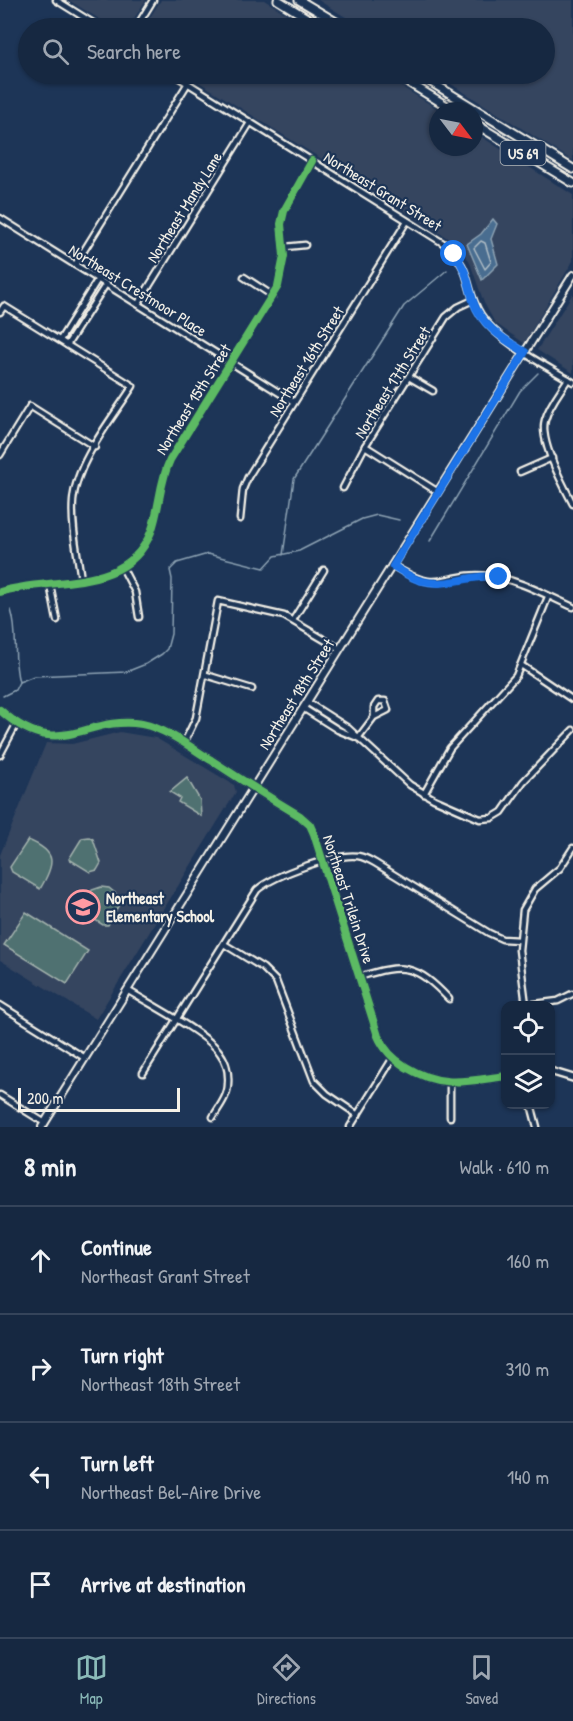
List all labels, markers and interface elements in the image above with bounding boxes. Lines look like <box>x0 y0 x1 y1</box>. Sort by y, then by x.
search box <box>18 18 555 84</box>
icon: search <box>39 35 72 68</box>
text: Search here <box>87 36 181 66</box>
north arrow <box>429 102 483 156</box>
road number: US 69 <box>500 141 546 165</box>
street label: Northeast Grant Street <box>320 146 447 236</box>
street label: Northeast Mandy Lane <box>141 147 227 267</box>
street label: Northeast Crestmoor Place <box>65 239 212 342</box>
route start <box>440 240 466 266</box>
street label: Northeast 16th Street <box>263 301 349 421</box>
street label: Northeast 17th Street <box>349 321 436 442</box>
street label: Northeast 15th Street <box>150 339 236 459</box>
route end <box>485 563 511 589</box>
street label: Northeast 18th Street <box>253 634 339 754</box>
street label: Northeast Trilein Drive <box>318 832 380 967</box>
place label: Northeast Elementary School <box>106 887 215 928</box>
school or university icon: Northeast Elementary School <box>65 889 101 925</box>
map controls <box>501 1001 555 1109</box>
button: locate <box>501 1001 555 1055</box>
button: layers <box>501 1055 555 1109</box>
scale bar <box>18 1085 180 1112</box>
text: 200 m <box>27 1087 63 1109</box>
text: 8 min <box>24 1149 77 1184</box>
text: Walk · 610 m <box>460 1153 549 1180</box>
text: Continue <box>81 1232 152 1262</box>
icon: ahead <box>24 1244 57 1277</box>
text: 160 m <box>507 1247 549 1274</box>
text: Northeast Grant Street <box>81 1262 250 1289</box>
text: Turn right <box>81 1340 164 1370</box>
icon: right <box>24 1352 57 1385</box>
text: 310 m <box>506 1355 549 1382</box>
text: Northeast 18th Street <box>81 1370 240 1397</box>
text: Turn left <box>81 1448 154 1478</box>
icon: left <box>24 1460 57 1493</box>
text: 140 m <box>507 1463 549 1490</box>
text: Northeast Bel-Aire Drive <box>81 1478 261 1505</box>
icon: arrive <box>24 1568 57 1601</box>
text: Arrive at destination <box>81 1569 246 1599</box>
tab: Map <box>75 1651 108 1709</box>
tab: Directions <box>257 1651 316 1709</box>
tab: Saved <box>465 1651 498 1709</box>

